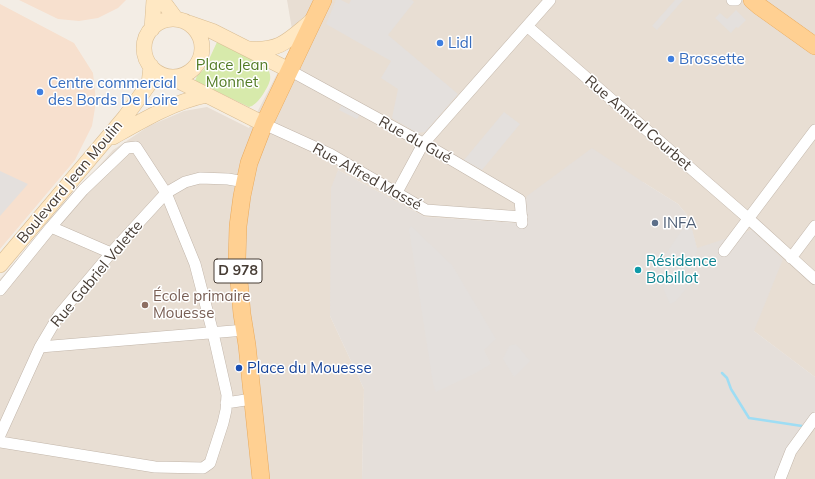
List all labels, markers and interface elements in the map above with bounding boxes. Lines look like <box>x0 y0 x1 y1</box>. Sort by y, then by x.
place label: Lidl <box>448 34 472 52</box>
marker: Lidl <box>435 38 445 48</box>
place label: Brossette <box>679 50 745 68</box>
marker: Brossette <box>666 54 676 64</box>
park label: Place Jean Monnet <box>196 56 268 91</box>
street label: Rue Amiral Courbet <box>581 72 695 174</box>
place label: Centre commercial des Bords De Loire <box>48 74 178 109</box>
marker: Centre commercial des Bords De Loire <box>35 87 45 97</box>
street label: Rue du Gué <box>375 113 455 167</box>
street label: Boulevard Jean Moulin <box>13 117 127 247</box>
street label: Rue Alfred Massé <box>309 140 425 214</box>
place label: INFA <box>663 214 697 232</box>
street label: Rue Gabriel Valette <box>47 217 147 331</box>
marker: INFA <box>650 218 660 228</box>
place label: Résidence Bobillot <box>646 252 717 287</box>
road number: D 978 <box>214 259 262 283</box>
marker: Résidence Bobillot <box>633 265 643 275</box>
place label: École primaire Mouesse <box>153 287 251 322</box>
marker: École primaire Mouesse <box>140 300 150 310</box>
place label: Place du Mouesse <box>247 359 372 377</box>
marker: Place du Mouesse <box>234 363 244 373</box>

